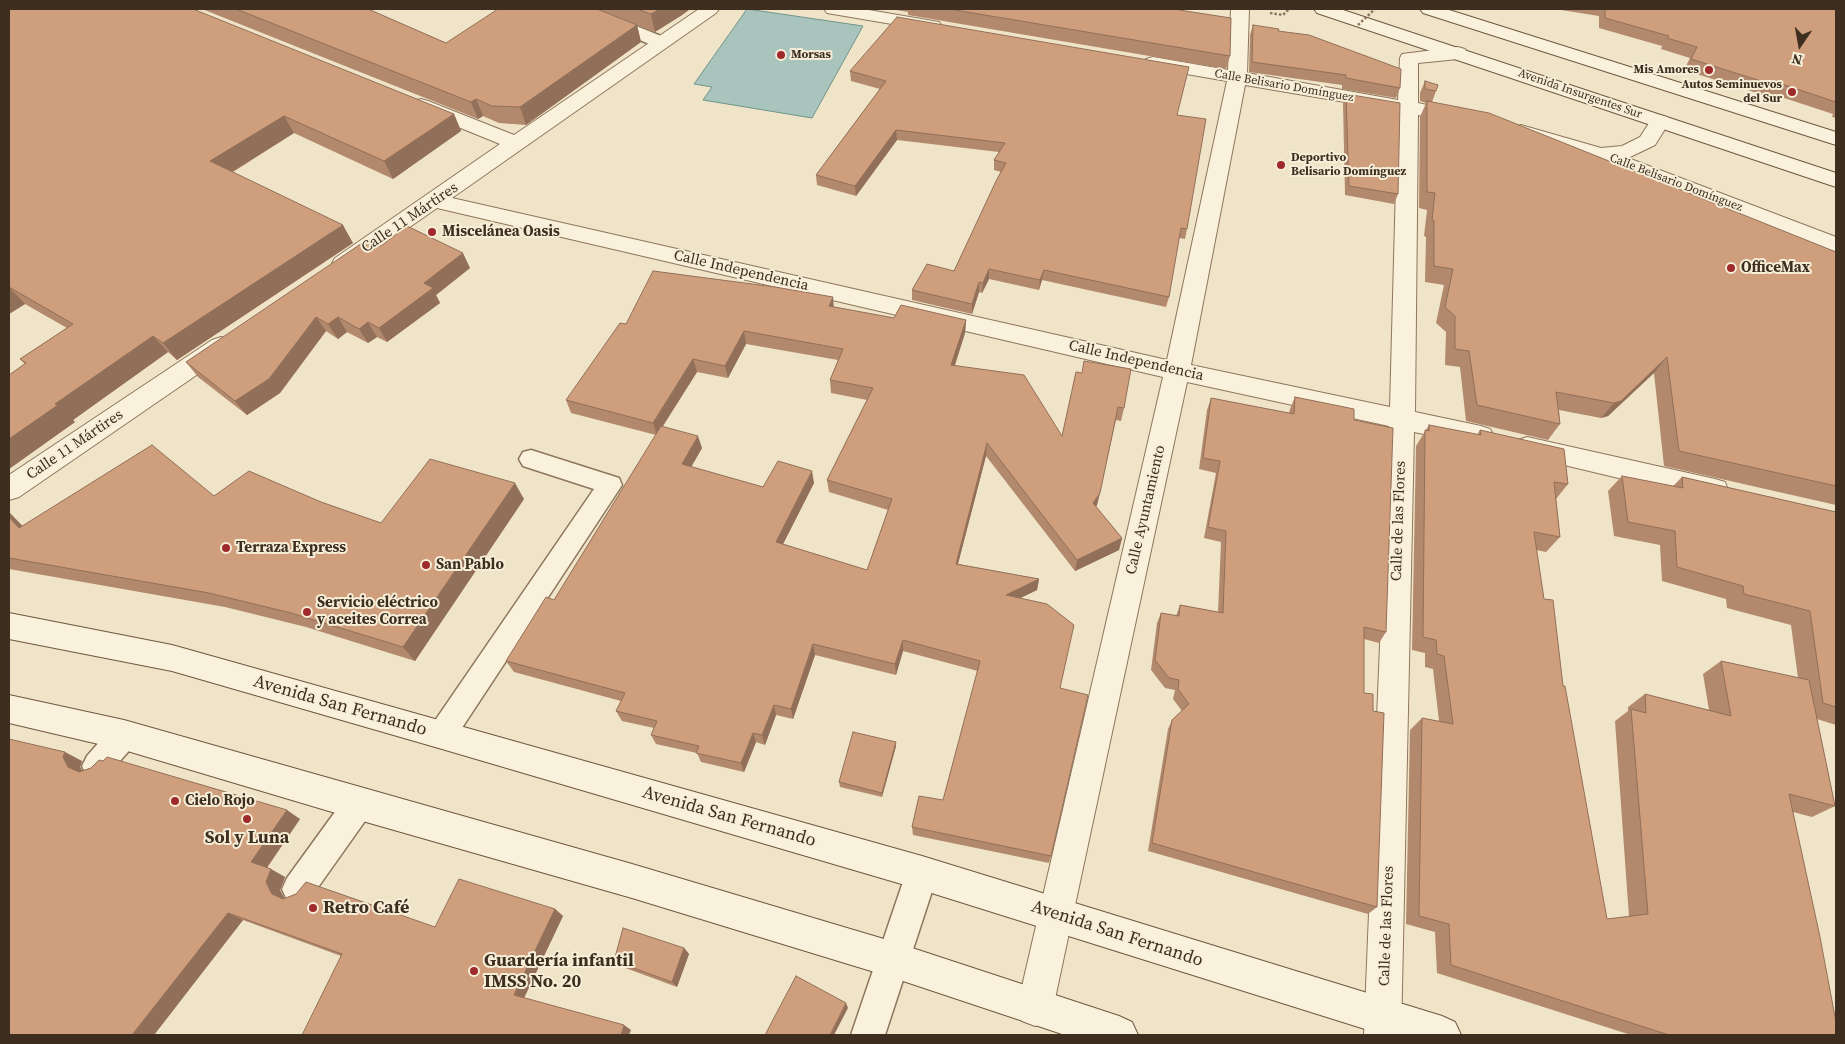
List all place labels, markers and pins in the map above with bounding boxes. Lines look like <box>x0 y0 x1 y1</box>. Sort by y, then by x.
place label: Morsas <box>791 48 831 62</box>
marker: Morsas <box>775 49 787 61</box>
place label: Mis Amores <box>1634 63 1699 77</box>
marker: Mis Amores <box>1703 64 1715 76</box>
place label: Autos Seminuevos del Sur <box>1682 78 1782 106</box>
marker: Autos Seminuevos del Sur <box>1786 86 1798 98</box>
place label: Deportivo Belisario Domínguez <box>1291 151 1406 179</box>
marker: Deportivo Belisario Domínguez <box>1275 159 1287 171</box>
place label: Miscelánea Oasis <box>442 223 560 241</box>
marker: Miscelánea Oasis <box>426 226 438 238</box>
place label: OfficeMax <box>1741 259 1810 277</box>
marker: OfficeMax <box>1725 262 1737 274</box>
place label: Terraza Express <box>236 539 346 557</box>
marker: Terraza Express <box>220 542 232 554</box>
place label: San Pablo <box>436 556 504 574</box>
marker: San Pablo <box>420 559 432 571</box>
place label: Servicio eléctrico y aceites Correa <box>317 594 438 629</box>
marker: Servicio eléctrico y aceites Correa <box>301 606 313 618</box>
place label: Cielo Rojo <box>185 792 255 810</box>
marker: Cielo Rojo <box>169 795 181 807</box>
marker: Sol y Luna <box>241 813 253 825</box>
place label: Sol y Luna <box>205 827 289 849</box>
place label: Retro Café <box>323 897 409 919</box>
marker: Retro Café <box>307 902 319 914</box>
place label: Guardería infantil IMSS No. 20 <box>484 950 634 992</box>
marker: Guardería infantil IMSS No. 20 <box>468 965 480 977</box>

